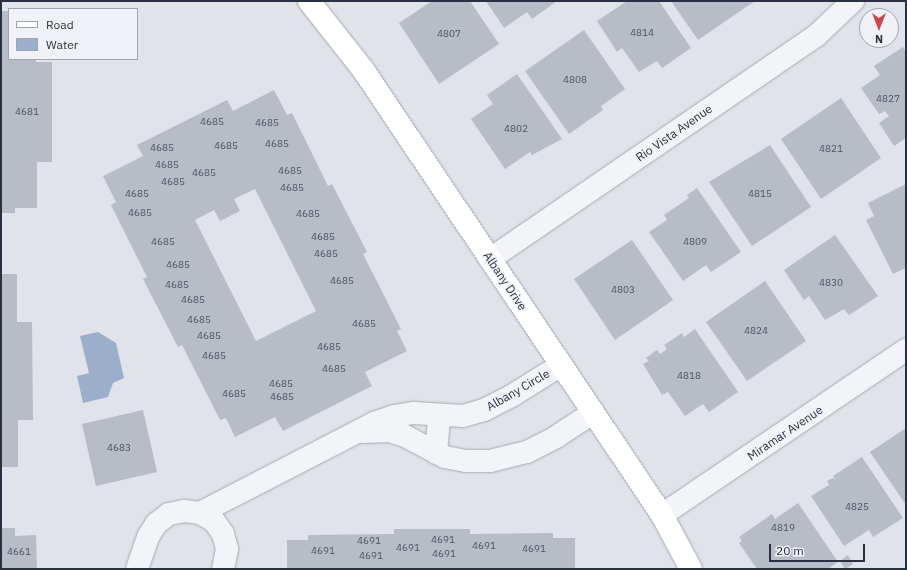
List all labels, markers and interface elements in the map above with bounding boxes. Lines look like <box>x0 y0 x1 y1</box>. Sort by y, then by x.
legend <box>8 8 138 60</box>
north arrow <box>859 8 899 48</box>
text: Road <box>46 17 74 32</box>
house number: 4814 <box>630 27 654 39</box>
house number: 4807 <box>437 28 461 40</box>
text: N <box>875 32 883 46</box>
text: Water <box>46 37 78 52</box>
house number: 4808 <box>563 74 587 86</box>
house number: 4827 <box>876 93 900 105</box>
street label: Rio Vista Avenue <box>633 101 715 165</box>
house number: 4681 <box>15 106 39 118</box>
house number: 4685 <box>200 116 224 128</box>
house number: 4685 <box>255 117 279 129</box>
house number: 4802 <box>504 123 528 135</box>
house number: 4685 <box>265 138 289 150</box>
house number: 4685 <box>214 140 238 152</box>
house number: 4685 <box>150 142 174 154</box>
house number: 4821 <box>819 143 843 155</box>
house number: 4685 <box>155 159 179 171</box>
house number: 4685 <box>278 165 302 177</box>
house number: 4685 <box>192 167 216 179</box>
house number: 4685 <box>161 176 185 188</box>
house number: 4685 <box>280 182 304 194</box>
house number: 4685 <box>125 188 149 200</box>
house number: 4815 <box>748 188 772 200</box>
house number: 4685 <box>128 207 152 219</box>
house number: 4685 <box>296 208 320 220</box>
house number: 4685 <box>311 231 335 243</box>
house number: 4685 <box>151 236 175 248</box>
house number: 4809 <box>683 236 707 248</box>
house number: 4685 <box>314 248 338 260</box>
street label: Albany Drive <box>480 249 530 313</box>
house number: 4685 <box>166 259 190 271</box>
house number: 4685 <box>330 275 354 287</box>
house number: 4830 <box>819 277 843 289</box>
house number: 4685 <box>165 279 189 291</box>
house number: 4803 <box>611 284 635 296</box>
house number: 4685 <box>181 294 205 306</box>
house number: 4685 <box>187 314 211 326</box>
house number: 4685 <box>352 318 376 330</box>
house number: 4824 <box>744 325 768 337</box>
house number: 4685 <box>197 330 221 342</box>
house number: 4685 <box>317 341 341 353</box>
house number: 4685 <box>202 350 226 362</box>
house number: 4685 <box>322 363 346 375</box>
street label: Albany Circle <box>484 366 552 414</box>
house number: 4818 <box>677 370 701 382</box>
house number: 4685 <box>269 378 293 390</box>
house number: 4685 <box>222 388 246 400</box>
house number: 4685 <box>270 391 294 403</box>
street label: Miramar Avenue <box>745 403 825 463</box>
house number: 4683 <box>107 442 131 454</box>
house number: 4825 <box>845 501 869 513</box>
house number: 4819 <box>771 522 795 534</box>
house number: 4691 <box>431 534 455 546</box>
house number: 4691 <box>357 535 381 547</box>
scale bar <box>771 536 867 562</box>
house number: 4691 <box>472 540 496 552</box>
house number: 4691 <box>396 542 420 554</box>
house number: 4691 <box>522 543 546 555</box>
text: 20 m <box>776 543 804 558</box>
house number: 4691 <box>311 545 335 557</box>
house number: 4661 <box>7 546 31 558</box>
house number: 4691 <box>432 548 456 560</box>
house number: 4691 <box>359 550 383 562</box>

